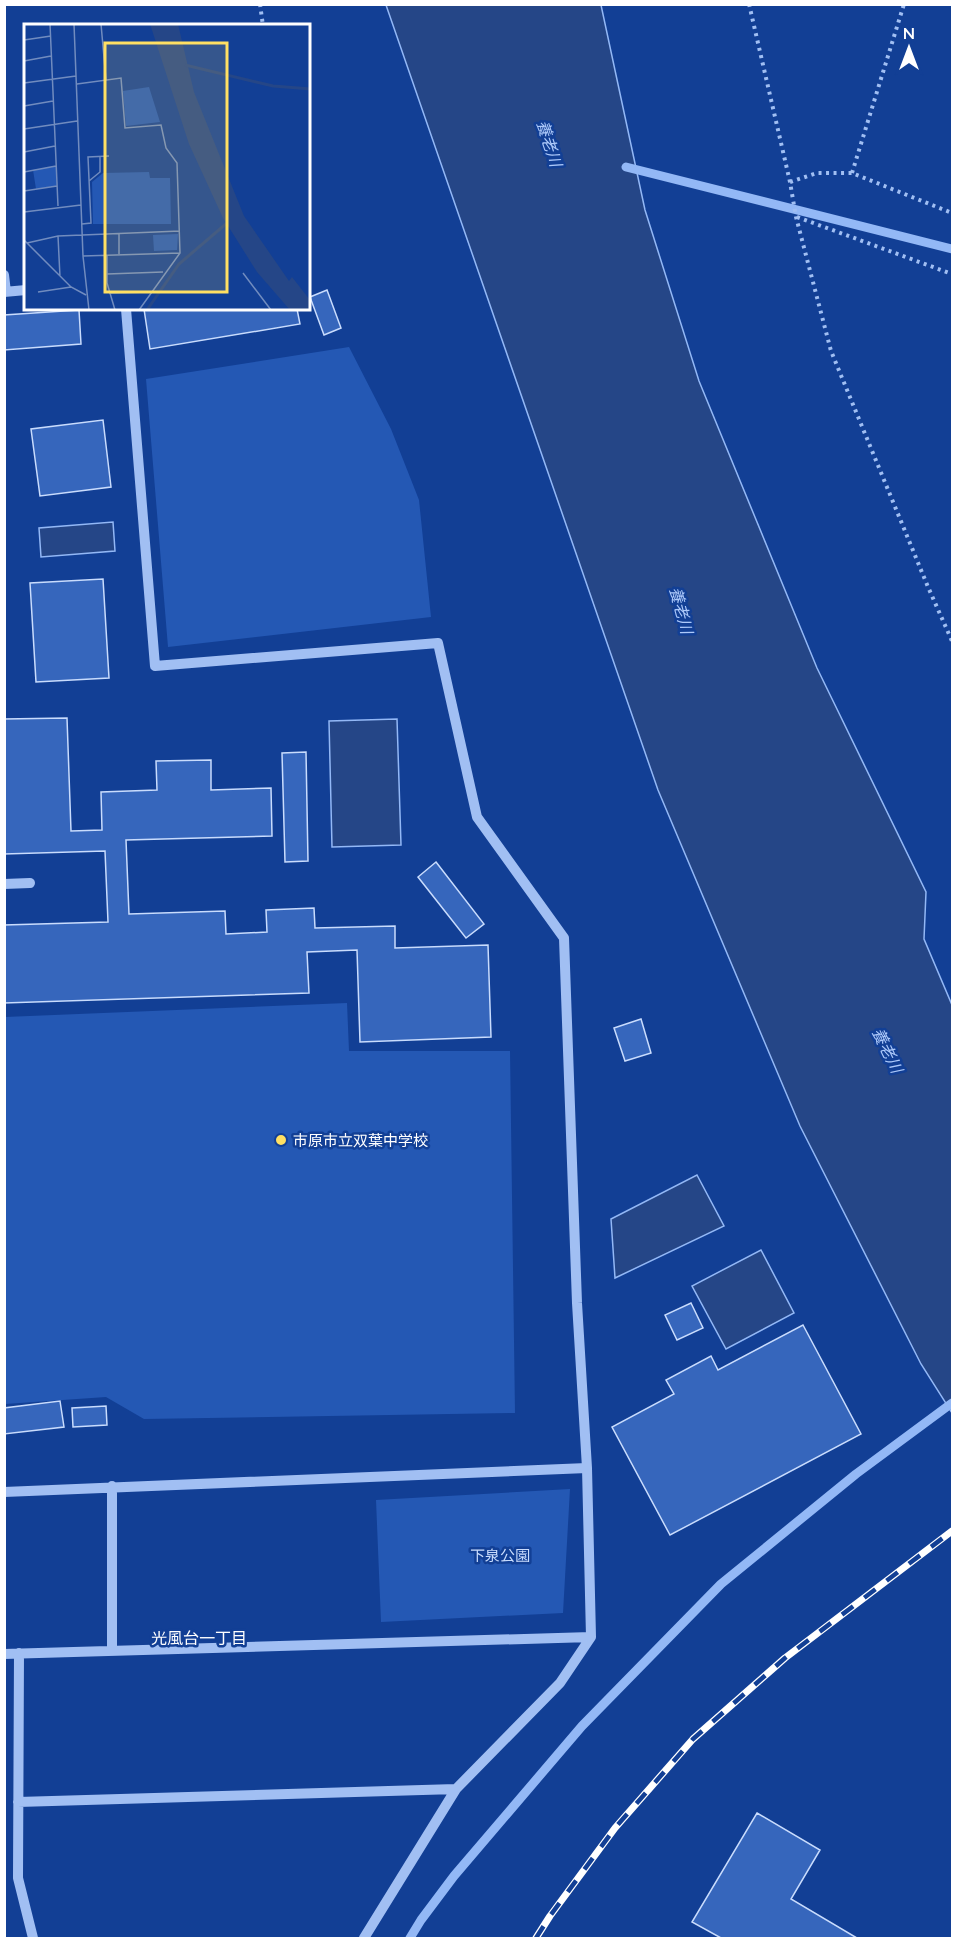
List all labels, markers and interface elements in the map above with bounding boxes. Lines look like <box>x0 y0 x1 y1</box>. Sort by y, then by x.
north arrow <box>879 18 939 78</box>
text: N <box>903 23 915 42</box>
inset map <box>24 24 310 310</box>
water label: 養老川 <box>534 117 567 171</box>
water label: 養老川 <box>667 584 698 638</box>
water label: 養老川 <box>869 1024 908 1078</box>
place label: 市原市立双葉中学校 <box>293 1131 428 1149</box>
marker: 市原市立双葉中学校 <box>274 1133 288 1147</box>
park label: 下泉公園 <box>470 1546 530 1564</box>
district label: 光風台一丁目 <box>151 1628 247 1647</box>

